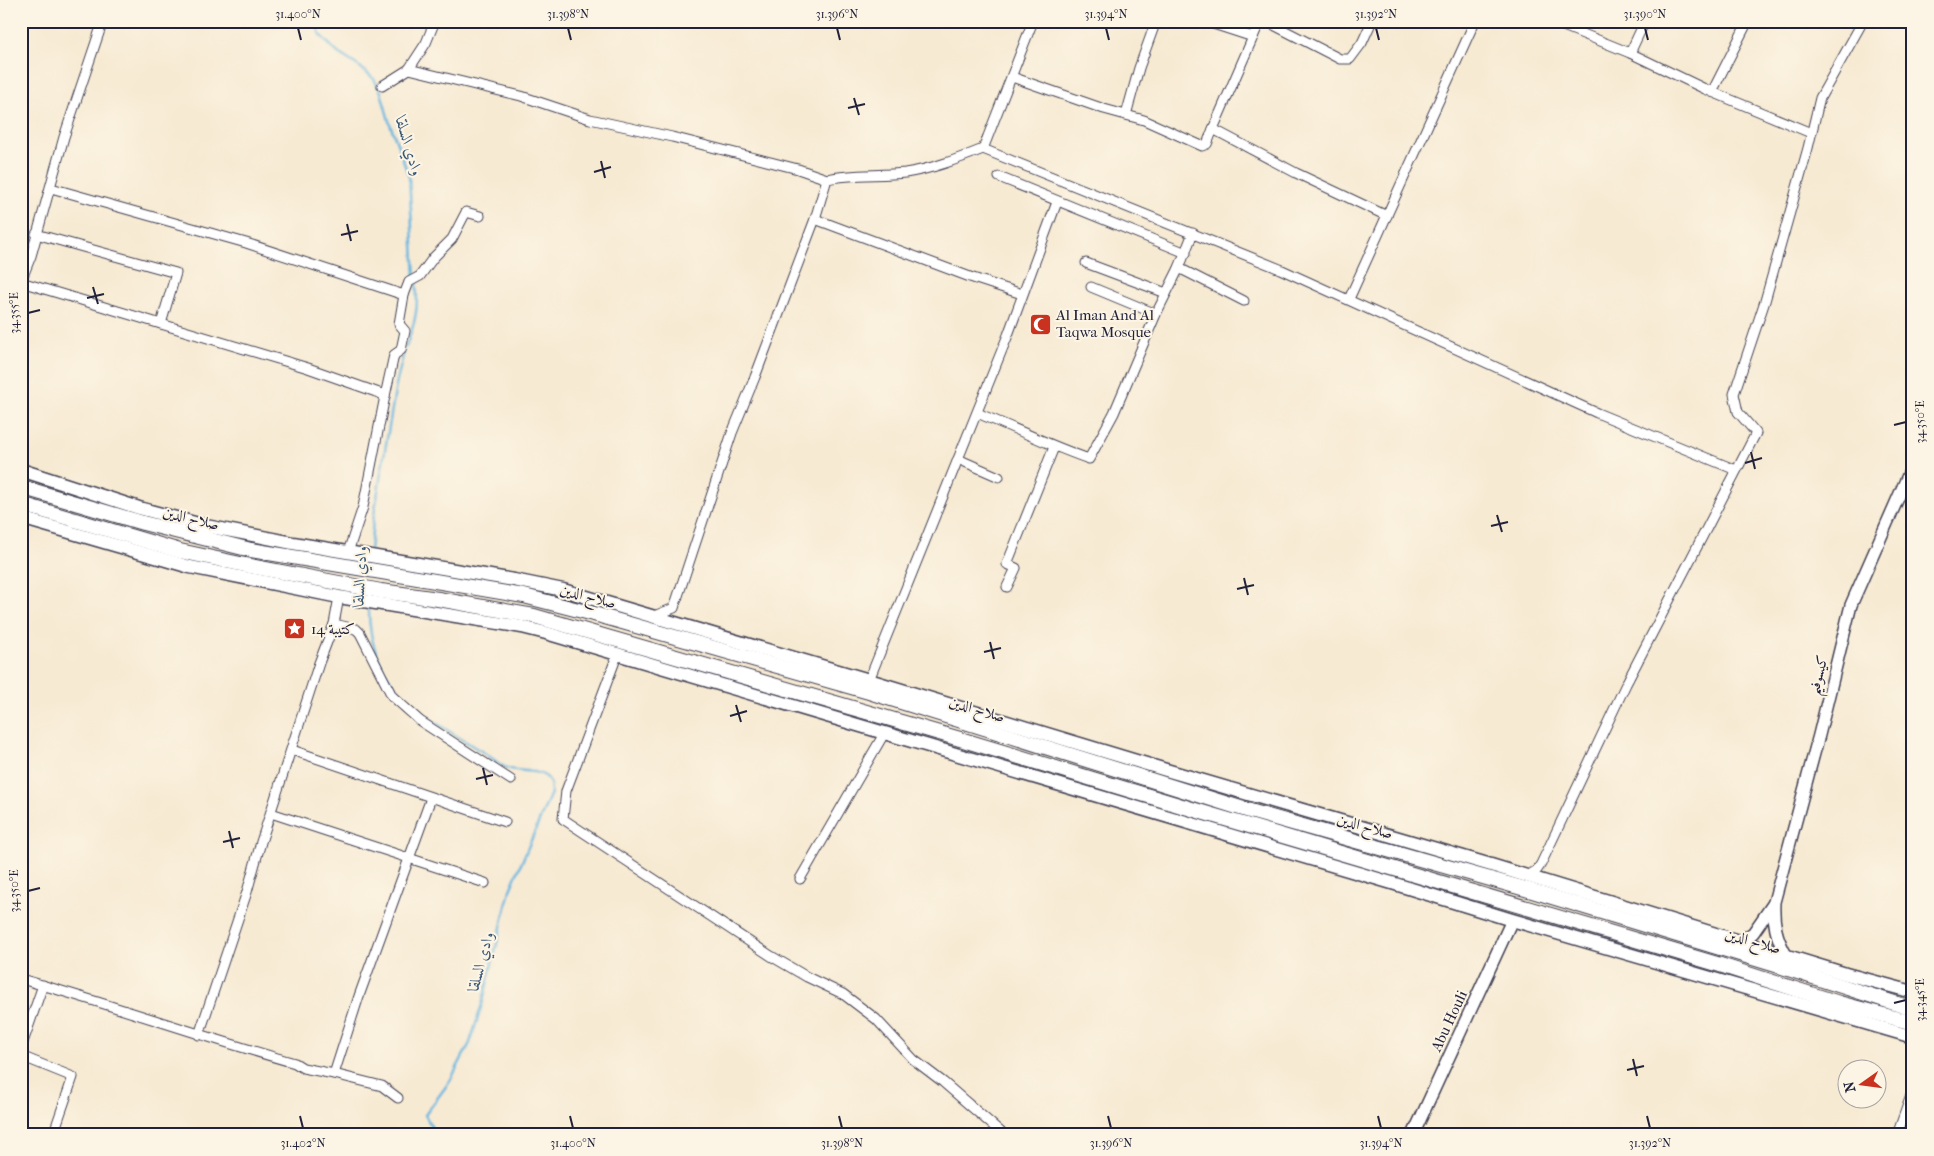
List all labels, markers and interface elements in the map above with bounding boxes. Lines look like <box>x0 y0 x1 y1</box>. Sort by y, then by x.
text: 31.400°N <box>275 7 321 21</box>
text: 31.398°N <box>547 7 589 21</box>
text: 31.396°N <box>816 7 858 21</box>
text: 31.394°N <box>1084 7 1128 21</box>
text: 31.392°N <box>1355 7 1397 21</box>
text: 31.390°N <box>1624 7 1666 21</box>
water label: وادي السلقا <box>388 112 428 179</box>
text: 34.355°E <box>7 292 21 334</box>
place label: Al Iman And Al Taqwa Mosque <box>1055 306 1154 341</box>
mosque icon: Al Iman And Al Taqwa Mosque <box>1028 312 1052 336</box>
text: 34.350°E <box>1913 400 1927 444</box>
street label: صلاح الدين <box>160 502 221 538</box>
water label: وادي السلقا <box>348 545 374 609</box>
street label: صلاح الدين <box>557 580 618 616</box>
place icon: كتيبة 14 <box>283 617 307 641</box>
place label: كتيبة 14 <box>311 620 355 638</box>
street label: كيسوفيم <box>1804 653 1837 698</box>
street label: صلاح الدين <box>946 692 1007 730</box>
street label: صلاح الدين <box>1334 809 1395 846</box>
text: 34.350°E <box>7 869 21 913</box>
street label: صلاح الدين <box>1722 924 1783 961</box>
water label: وادي السلقا <box>463 929 500 996</box>
text: 34.345°E <box>1913 978 1927 1022</box>
street label: Abu Houli <box>1427 987 1471 1055</box>
north arrow <box>1836 1058 1886 1108</box>
text: N <box>1840 1079 1859 1094</box>
text: 31.402°N <box>280 1136 326 1150</box>
text: 31.400°N <box>550 1136 596 1150</box>
text: 31.398°N <box>821 1136 863 1150</box>
text: 31.396°N <box>1090 1136 1132 1150</box>
text: 31.394°N <box>1359 1136 1403 1150</box>
text: 31.392°N <box>1629 1136 1671 1150</box>

